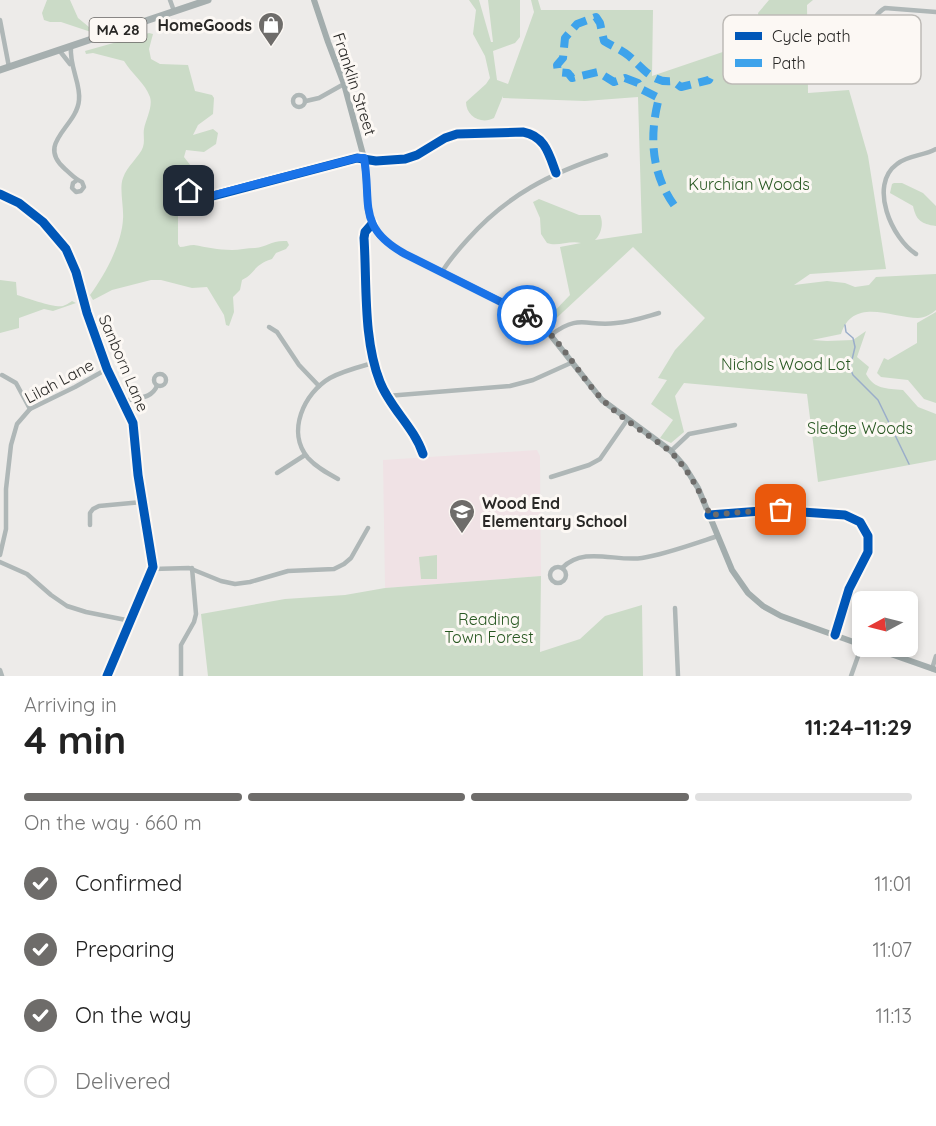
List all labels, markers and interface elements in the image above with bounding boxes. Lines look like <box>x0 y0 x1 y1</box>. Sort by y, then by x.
shop icon: HomeGoods <box>256 10 286 48</box>
place label: HomeGoods <box>157 15 252 35</box>
legend <box>723 15 921 84</box>
road number: MA 28 <box>90 18 146 42</box>
text: Cycle path <box>772 26 851 46</box>
street label: Franklin Street <box>329 30 381 138</box>
text: Path <box>772 53 806 73</box>
pin <box>163 165 214 216</box>
icon: home <box>172 174 205 207</box>
park label: Kurchian Woods <box>688 174 810 194</box>
courier <box>497 285 557 345</box>
icon: bike <box>511 299 544 332</box>
street label: Sanborn Lane <box>95 311 153 415</box>
park label: Nichols Wood Lot <box>721 354 851 374</box>
street label: Lilah Lane <box>21 355 97 407</box>
park label: Sledge Woods <box>807 418 913 438</box>
pin <box>755 484 806 535</box>
place label: Wood End Elementary School <box>482 493 627 531</box>
icon: bag <box>764 493 797 526</box>
school or university icon: Wood End Elementary School <box>447 497 477 535</box>
north arrow <box>852 591 918 657</box>
map controls <box>852 591 918 657</box>
park label: Reading Town Forest <box>444 609 534 647</box>
text: Arriving in <box>24 692 117 717</box>
text: 11:24–11:29 <box>805 713 912 741</box>
text: 4 min <box>24 715 126 764</box>
text: On the way · 660 m <box>24 810 202 835</box>
icon: check <box>24 867 57 900</box>
text: Confirmed <box>75 869 182 897</box>
text: 11:01 <box>874 871 912 896</box>
icon: check <box>24 933 57 966</box>
text: Preparing <box>75 935 175 963</box>
text: 11:07 <box>872 937 912 962</box>
icon: check <box>24 999 57 1032</box>
text: On the way <box>75 1001 191 1029</box>
text: 11:13 <box>876 1003 912 1028</box>
text: Delivered <box>75 1067 171 1095</box>

